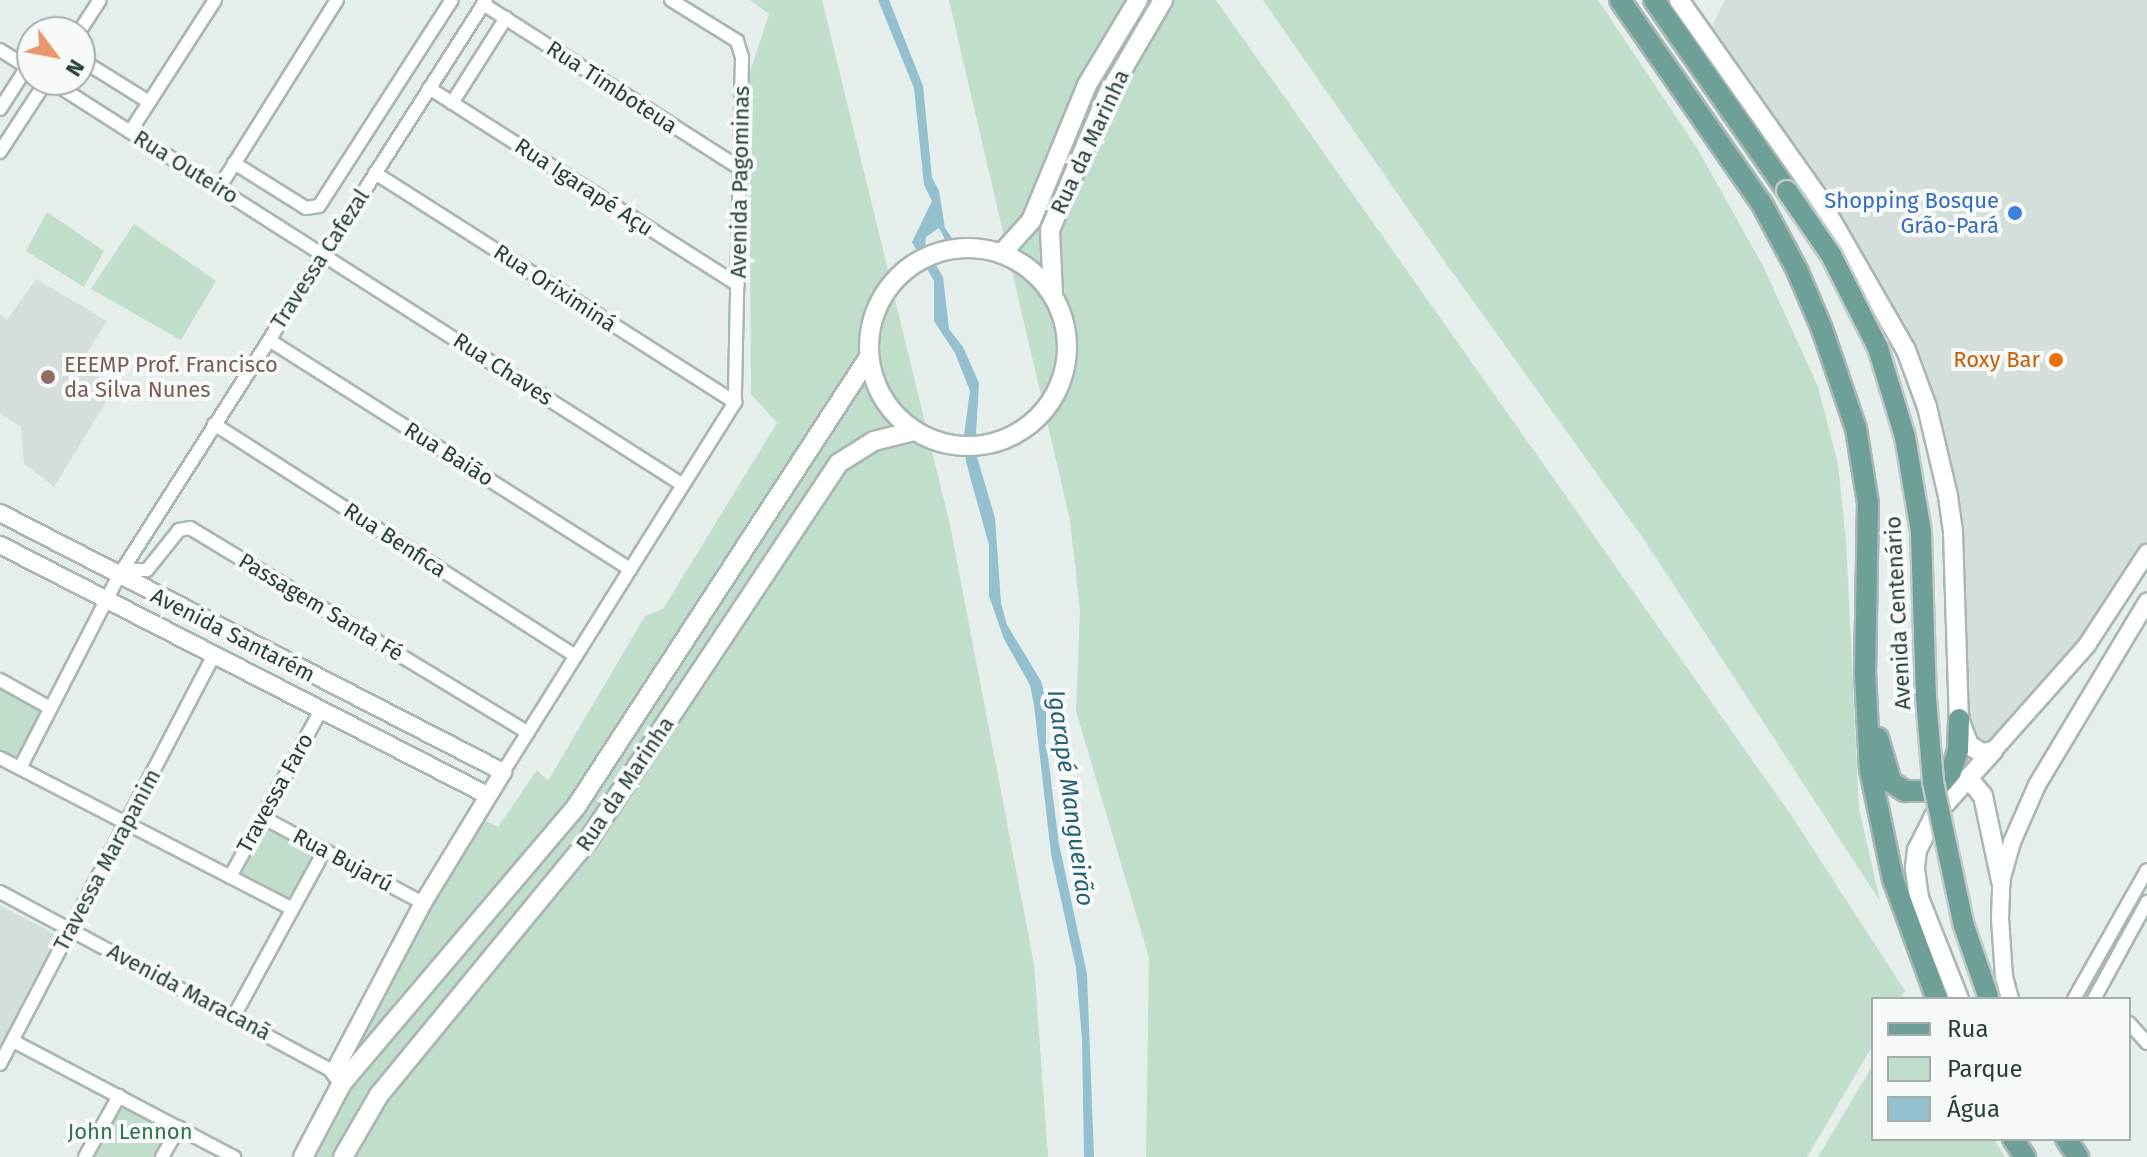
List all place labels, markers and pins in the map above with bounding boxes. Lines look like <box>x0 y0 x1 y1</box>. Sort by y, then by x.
place label: Shopping Bosque Grão-Pará <box>1824 187 1999 238</box>
marker: Shopping Bosque Grão-Pará <box>2006 204 2024 222</box>
place label: Roxy Bar <box>1953 347 2040 373</box>
place label: EEEMP Prof. Francisco da Silva Nunes <box>64 351 278 402</box>
marker: Roxy Bar <box>2047 351 2065 369</box>
marker: EEEMP Prof. Francisco da Silva Nunes <box>39 368 57 386</box>

